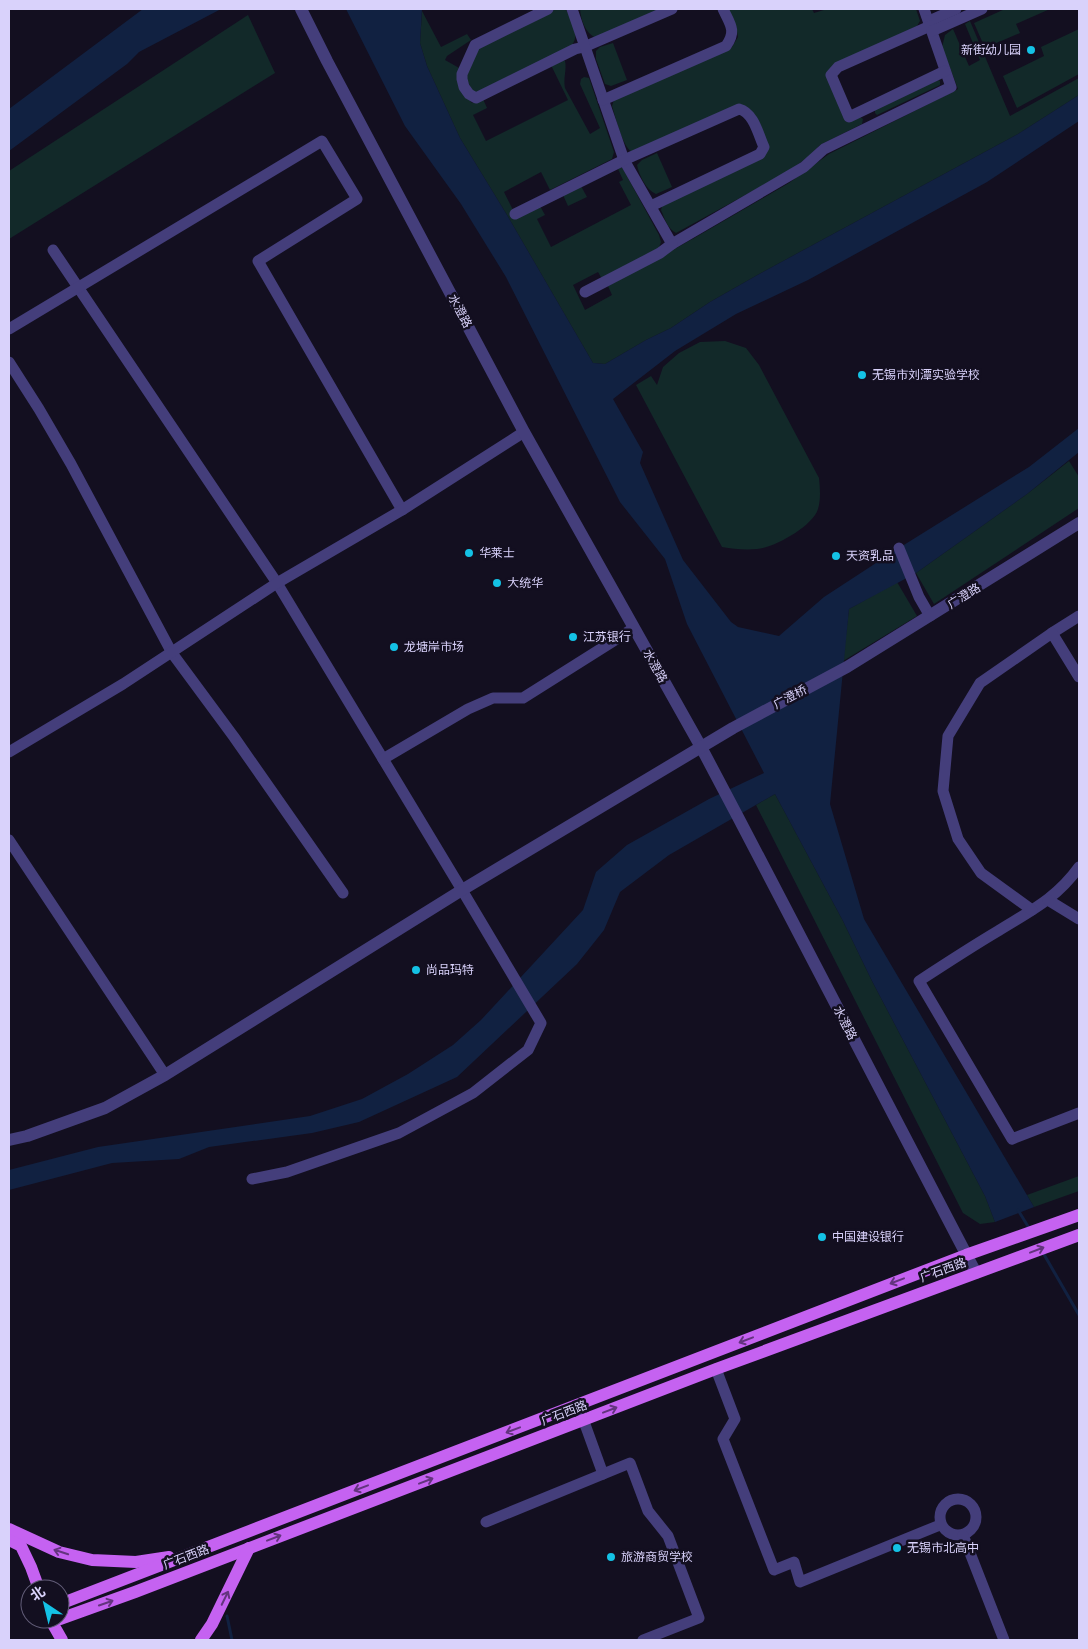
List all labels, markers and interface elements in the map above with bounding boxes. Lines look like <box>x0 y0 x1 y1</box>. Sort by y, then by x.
place label: 新街幼儿园 <box>961 42 1021 57</box>
marker: 新街幼儿园 <box>1025 44 1037 56</box>
street label: 水澄路 <box>445 291 476 330</box>
place label: 无锡市刘潭实验学校 <box>872 367 980 382</box>
marker: 无锡市刘潭实验学校 <box>856 369 868 381</box>
place label: 华莱士 <box>479 545 515 560</box>
marker: 华莱士 <box>463 547 475 559</box>
place label: 天资乳品 <box>846 548 894 563</box>
marker: 天资乳品 <box>830 550 842 562</box>
place label: 大统华 <box>507 575 543 590</box>
marker: 大统华 <box>491 577 503 589</box>
street label: 广澄路 <box>944 580 983 611</box>
place label: 江苏银行 <box>583 629 631 644</box>
marker: 江苏银行 <box>567 631 579 643</box>
place label: 龙塘岸市场 <box>404 639 464 654</box>
marker: 龙塘岸市场 <box>388 641 400 653</box>
street label: 水澄路 <box>640 646 671 685</box>
street label: 广澄桥 <box>770 681 809 712</box>
place label: 尚品玛特 <box>426 962 474 977</box>
marker: 尚品玛特 <box>410 964 422 976</box>
street label: 水澄路 <box>831 1003 860 1042</box>
place label: 中国建设银行 <box>832 1229 904 1244</box>
marker: 中国建设银行 <box>816 1231 828 1243</box>
one-way arrow <box>1029 1245 1044 1254</box>
street label: 广石西路 <box>918 1254 968 1285</box>
one-way arrow <box>890 1277 906 1286</box>
one-way arrow <box>739 1336 754 1345</box>
street label: 广石西路 <box>539 1397 589 1428</box>
one-way arrow <box>602 1405 618 1414</box>
one-way arrow <box>505 1426 521 1435</box>
one-way arrow <box>418 1476 433 1485</box>
one-way arrow <box>354 1484 369 1493</box>
one-way arrow <box>266 1533 281 1543</box>
place label: 无锡市北高中 <box>907 1540 979 1555</box>
street label: 广石西路 <box>161 1541 211 1572</box>
marker: 无锡市北高中 <box>891 1542 903 1554</box>
one-way arrow <box>54 1547 70 1556</box>
place label: 旅游商贸学校 <box>621 1549 693 1564</box>
marker: 旅游商贸学校 <box>605 1551 617 1563</box>
north arrow <box>20 1579 70 1629</box>
text: 北 <box>27 1582 48 1605</box>
one-way arrow <box>221 1591 230 1606</box>
one-way arrow <box>98 1597 114 1607</box>

